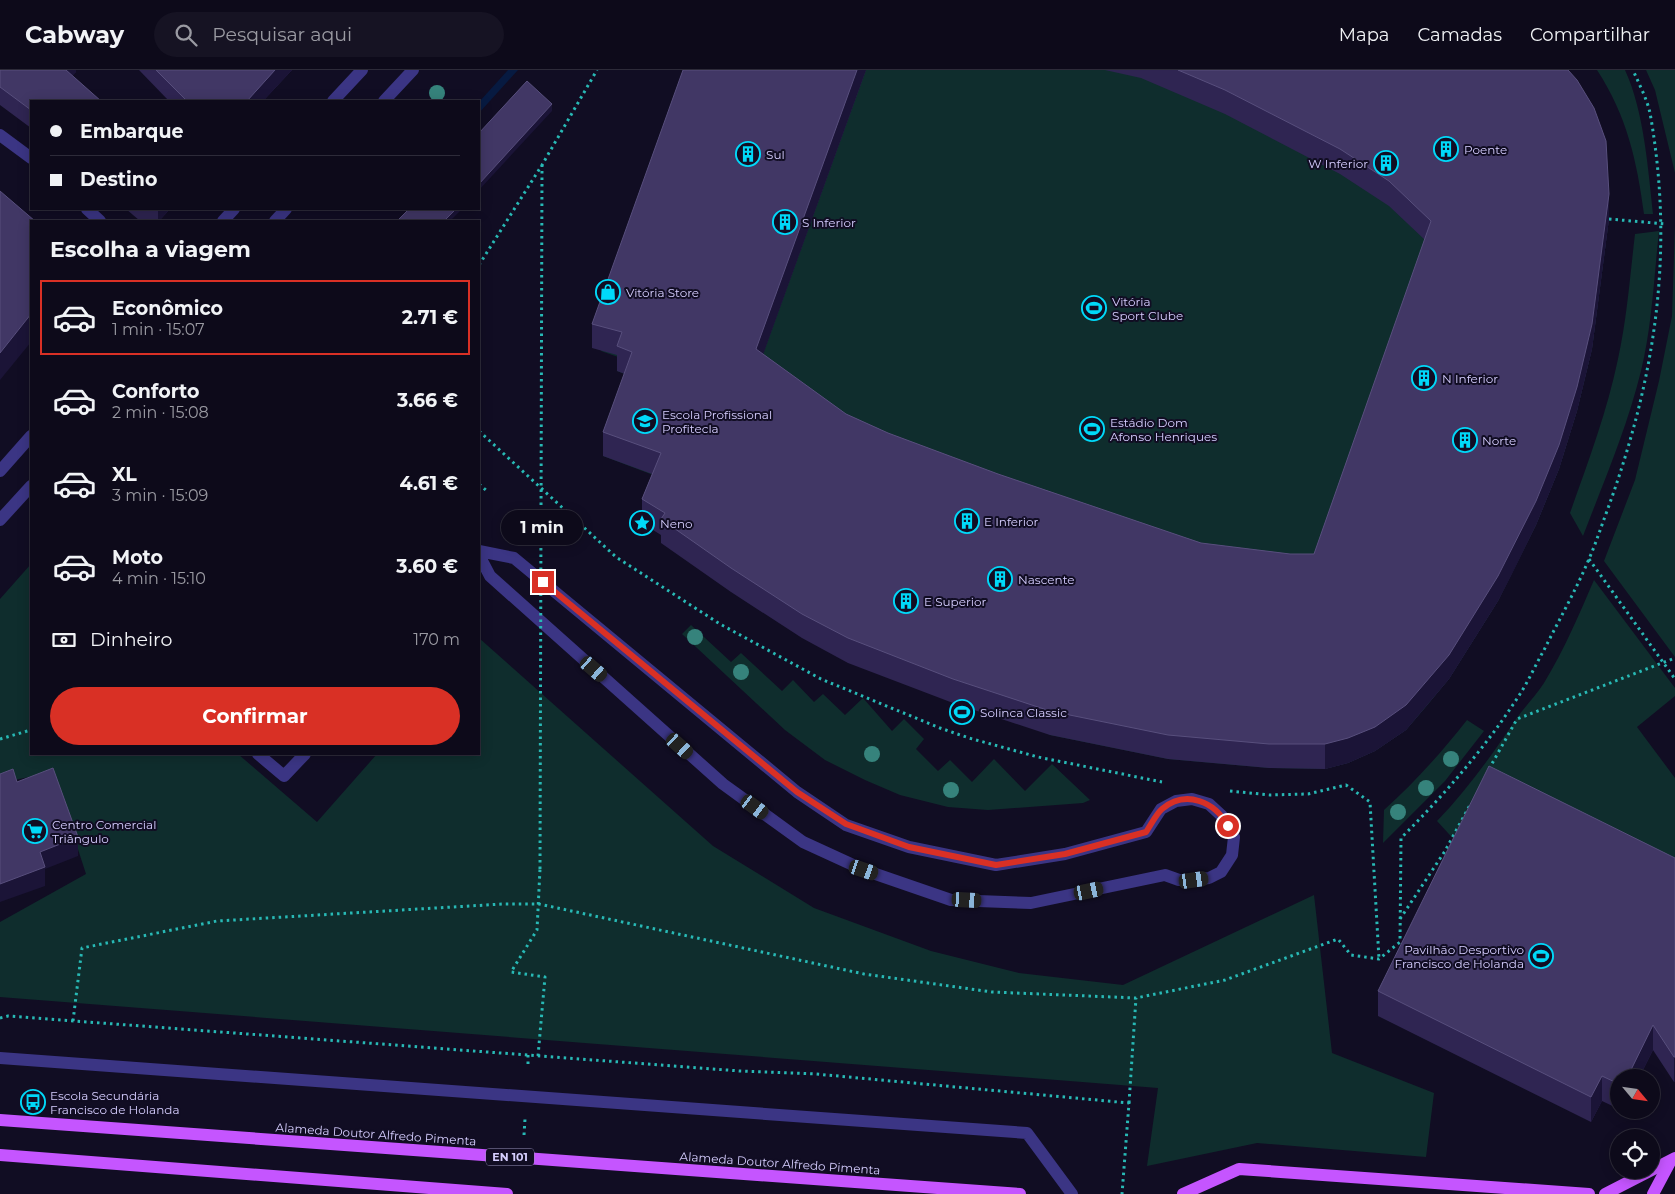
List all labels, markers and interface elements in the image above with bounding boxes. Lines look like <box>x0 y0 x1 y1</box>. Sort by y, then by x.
search box <box>154 12 504 57</box>
text: Cabway <box>25 20 124 49</box>
icon: search <box>172 21 200 49</box>
text: Pesquisar aqui <box>212 23 352 46</box>
text: Mapa <box>1339 24 1389 46</box>
text: Camadas <box>1417 24 1502 46</box>
text: Compartilhar <box>1530 24 1650 46</box>
text: Embarque <box>80 120 184 143</box>
building icon: Poente <box>1433 136 1459 162</box>
building icon: Sul <box>735 141 761 167</box>
place label: Poente <box>1464 142 1507 157</box>
place label: Sul <box>766 147 785 162</box>
building icon: W Inferior <box>1373 150 1399 176</box>
place label: W Inferior <box>1308 156 1368 171</box>
text: Destino <box>80 168 157 191</box>
building icon: S Inferior <box>772 209 798 235</box>
place label: S Inferior <box>802 215 856 230</box>
text: Escolha a viagem <box>50 236 251 263</box>
shop icon: Vitória Store <box>595 279 621 305</box>
place label: Vitória Store <box>626 285 699 300</box>
place label: Vitória Sport Clube <box>1112 294 1183 323</box>
icon: car <box>52 295 97 340</box>
sports icon: Vitória Sport Clube <box>1081 295 1107 321</box>
text: Econômico <box>112 297 223 320</box>
text: 2.71 € <box>402 306 458 329</box>
text: 1 min · 15:07 <box>112 320 205 339</box>
building icon: N Inferior <box>1411 365 1437 391</box>
place label: N Inferior <box>1442 371 1498 386</box>
icon: car <box>52 378 97 423</box>
text: Conforto <box>112 380 200 403</box>
text: 3.66 € <box>397 389 458 412</box>
text: 2 min · 15:08 <box>112 403 209 422</box>
place label: Escola Profissional Profitecla <box>662 407 772 436</box>
school or university icon: Escola Profissional Profitecla <box>632 408 658 434</box>
place label: Estádio Dom Afonso Henriques <box>1110 415 1217 444</box>
sports icon: Estádio Dom Afonso Henriques <box>1079 416 1105 442</box>
building icon: Norte <box>1452 427 1478 453</box>
place label: Norte <box>1482 433 1516 448</box>
icon: car <box>52 461 97 506</box>
text: XL <box>112 463 137 486</box>
text: 4.61 € <box>399 472 458 495</box>
text: 3 min · 15:09 <box>112 486 208 505</box>
building icon: E Inferior <box>954 508 980 534</box>
callout: 1 min <box>502 510 584 544</box>
place icon: Neno <box>629 510 655 536</box>
place label: E Inferior <box>984 514 1039 529</box>
place label: Neno <box>660 516 693 531</box>
text: 1 min <box>520 518 564 537</box>
icon: car <box>52 544 97 589</box>
text: Moto <box>112 546 163 569</box>
text: 3.60 € <box>396 555 458 578</box>
building icon: Nascente <box>987 566 1013 592</box>
text: 4 min · 15:10 <box>112 569 206 588</box>
route end <box>532 571 554 593</box>
place label: Nascente <box>1018 572 1075 587</box>
building icon: E Superior <box>893 588 919 614</box>
place label: E Superior <box>924 594 986 609</box>
icon: cash <box>50 626 78 654</box>
text: Dinheiro <box>90 628 172 651</box>
text: 170 m <box>413 630 460 649</box>
car <box>577 653 610 685</box>
button: Confirmar <box>50 687 460 745</box>
sports icon: Solinca Classic <box>949 699 975 725</box>
place label: Solinca Classic <box>980 705 1067 720</box>
car <box>663 730 696 762</box>
car <box>738 792 771 822</box>
route start <box>1217 815 1239 837</box>
place label: Centro Comercial Triângulo <box>52 817 156 846</box>
supermarket icon: Centro Comercial Triângulo <box>22 818 48 844</box>
car <box>847 858 880 882</box>
car <box>1178 870 1209 890</box>
car <box>1072 881 1105 901</box>
car <box>951 892 982 908</box>
place label: Pavilhão Desportivo Francisco de Holanda <box>1394 942 1524 971</box>
sports icon: Pavilhão Desportivo Francisco de Holanda <box>1528 943 1554 969</box>
north arrow <box>1610 1069 1660 1119</box>
map controls <box>1610 1069 1660 1179</box>
place label: Escola Secundária Francisco de Holanda <box>50 1088 180 1117</box>
bus stop icon: Escola Secundária Francisco de Holanda <box>20 1089 46 1115</box>
street label: Alameda Doutor Alfredo Pimenta <box>275 1120 477 1148</box>
button: locate <box>1610 1129 1660 1179</box>
road number: EN 101 <box>486 1148 534 1166</box>
street label: Alameda Doutor Alfredo Pimenta <box>679 1149 881 1177</box>

